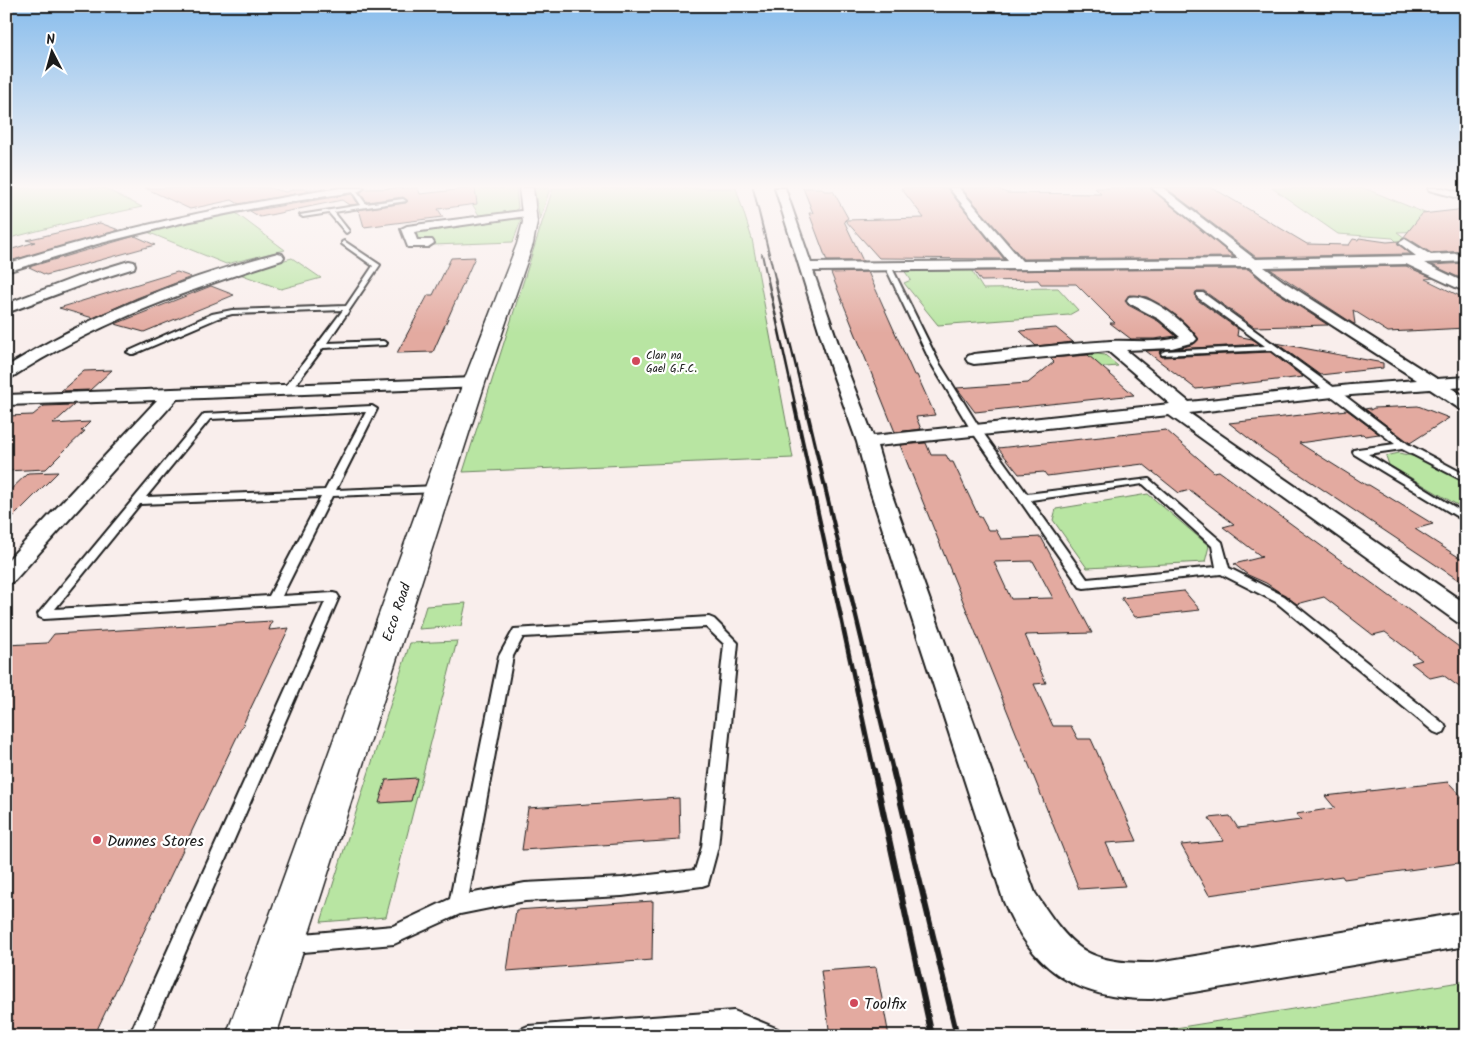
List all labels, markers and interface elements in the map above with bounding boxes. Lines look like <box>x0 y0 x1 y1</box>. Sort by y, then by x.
north arrow <box>28 28 78 78</box>
text: N <box>45 29 56 51</box>
place label: Clan na Gael G.F.C. <box>646 347 697 378</box>
marker: Clan na Gael G.F.C. <box>630 355 642 367</box>
street label: Ecco Road <box>377 579 418 645</box>
place label: Dunnes Stores <box>107 829 204 854</box>
marker: Dunnes Stores <box>91 834 103 846</box>
place label: Toolfix <box>864 992 907 1017</box>
marker: Toolfix <box>848 997 860 1009</box>

